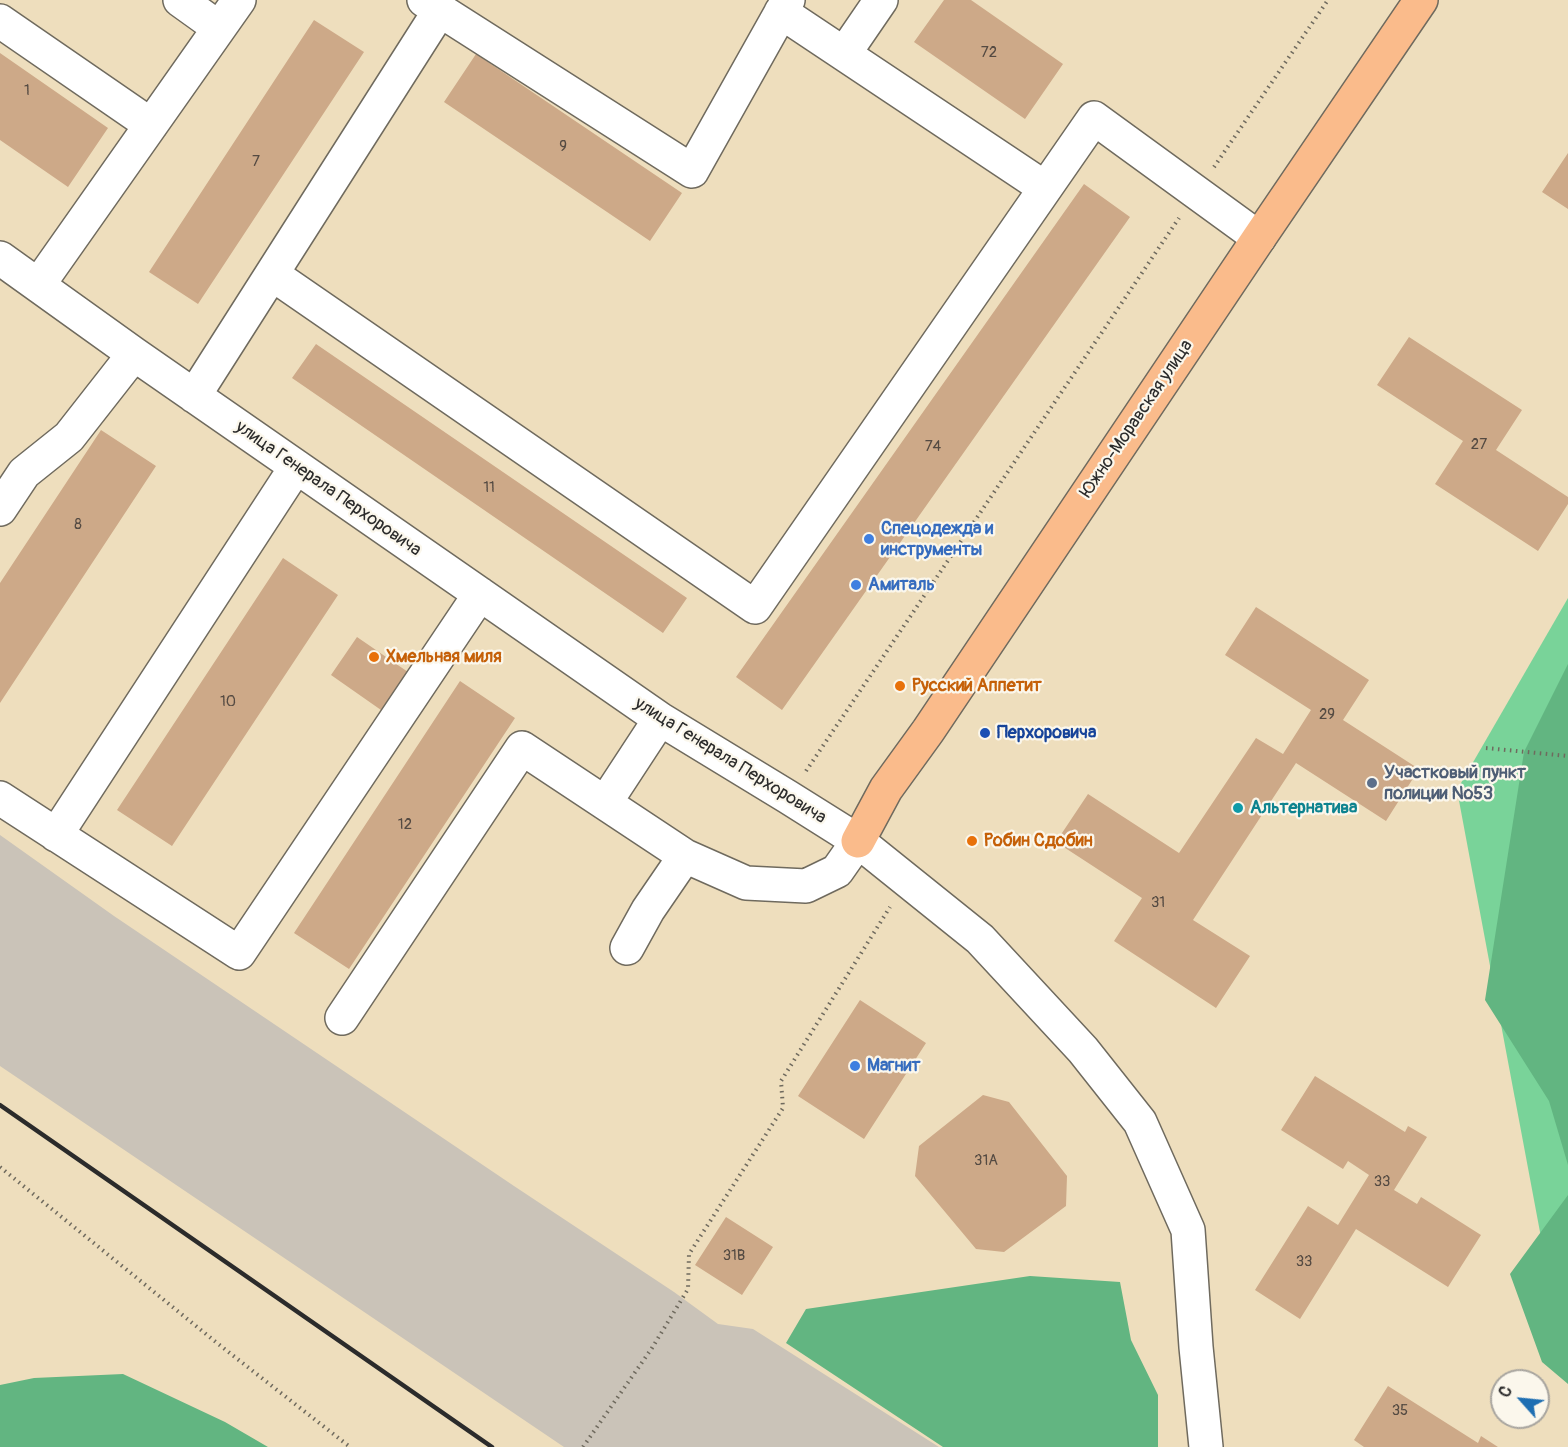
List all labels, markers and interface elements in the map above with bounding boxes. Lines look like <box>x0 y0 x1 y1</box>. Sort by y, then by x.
house number: 72 <box>981 44 997 62</box>
house number: 1 <box>24 82 30 100</box>
house number: 9 <box>559 138 567 156</box>
house number: 7 <box>252 153 260 171</box>
street label: Южно-Моравская улица <box>1076 336 1198 502</box>
street label: улица Генерала Перхоровича <box>231 416 425 562</box>
house number: 27 <box>1471 436 1487 454</box>
house number: 74 <box>925 438 941 456</box>
house number: 11 <box>483 479 495 497</box>
house number: 8 <box>74 516 82 534</box>
place label: Спецодежда и инструменты <box>881 518 993 560</box>
marker: Спецодежда и инструменты <box>862 532 876 546</box>
place label: Амиталь <box>868 574 935 596</box>
marker: Амиталь <box>849 578 863 592</box>
place label: Хмельная миля <box>386 646 502 668</box>
marker: Хмельная миля <box>367 650 381 664</box>
place label: Русский Аппетит <box>912 675 1042 697</box>
marker: Русский Аппетит <box>893 679 907 693</box>
house number: 10 <box>220 693 236 711</box>
street label: улица Генерала Перхоровича <box>630 693 830 829</box>
house number: 29 <box>1319 706 1335 724</box>
place label: Перхоровича <box>997 722 1096 744</box>
marker: Перхоровича <box>978 726 992 740</box>
place label: Участковый пункт полиции №53 <box>1384 762 1526 804</box>
marker: Участковый пункт полиции №53 <box>1365 776 1379 790</box>
place label: Альтернатива <box>1250 797 1357 819</box>
marker: Альтернатива <box>1231 801 1245 815</box>
house number: 12 <box>398 816 412 834</box>
place label: Робин Сдобин <box>984 830 1093 852</box>
marker: Робин Сдобин <box>965 834 979 848</box>
house number: 31 <box>1151 894 1165 912</box>
place label: Магнит <box>867 1055 920 1077</box>
marker: Магнит <box>848 1059 862 1073</box>
house number: 31А <box>974 1152 998 1170</box>
house number: 33 <box>1374 1173 1390 1191</box>
house number: 31В <box>723 1247 745 1265</box>
house number: 33 <box>1296 1253 1312 1271</box>
north arrow <box>1490 1369 1550 1429</box>
text: С <box>1495 1383 1517 1401</box>
house number: 35 <box>1392 1402 1408 1420</box>

